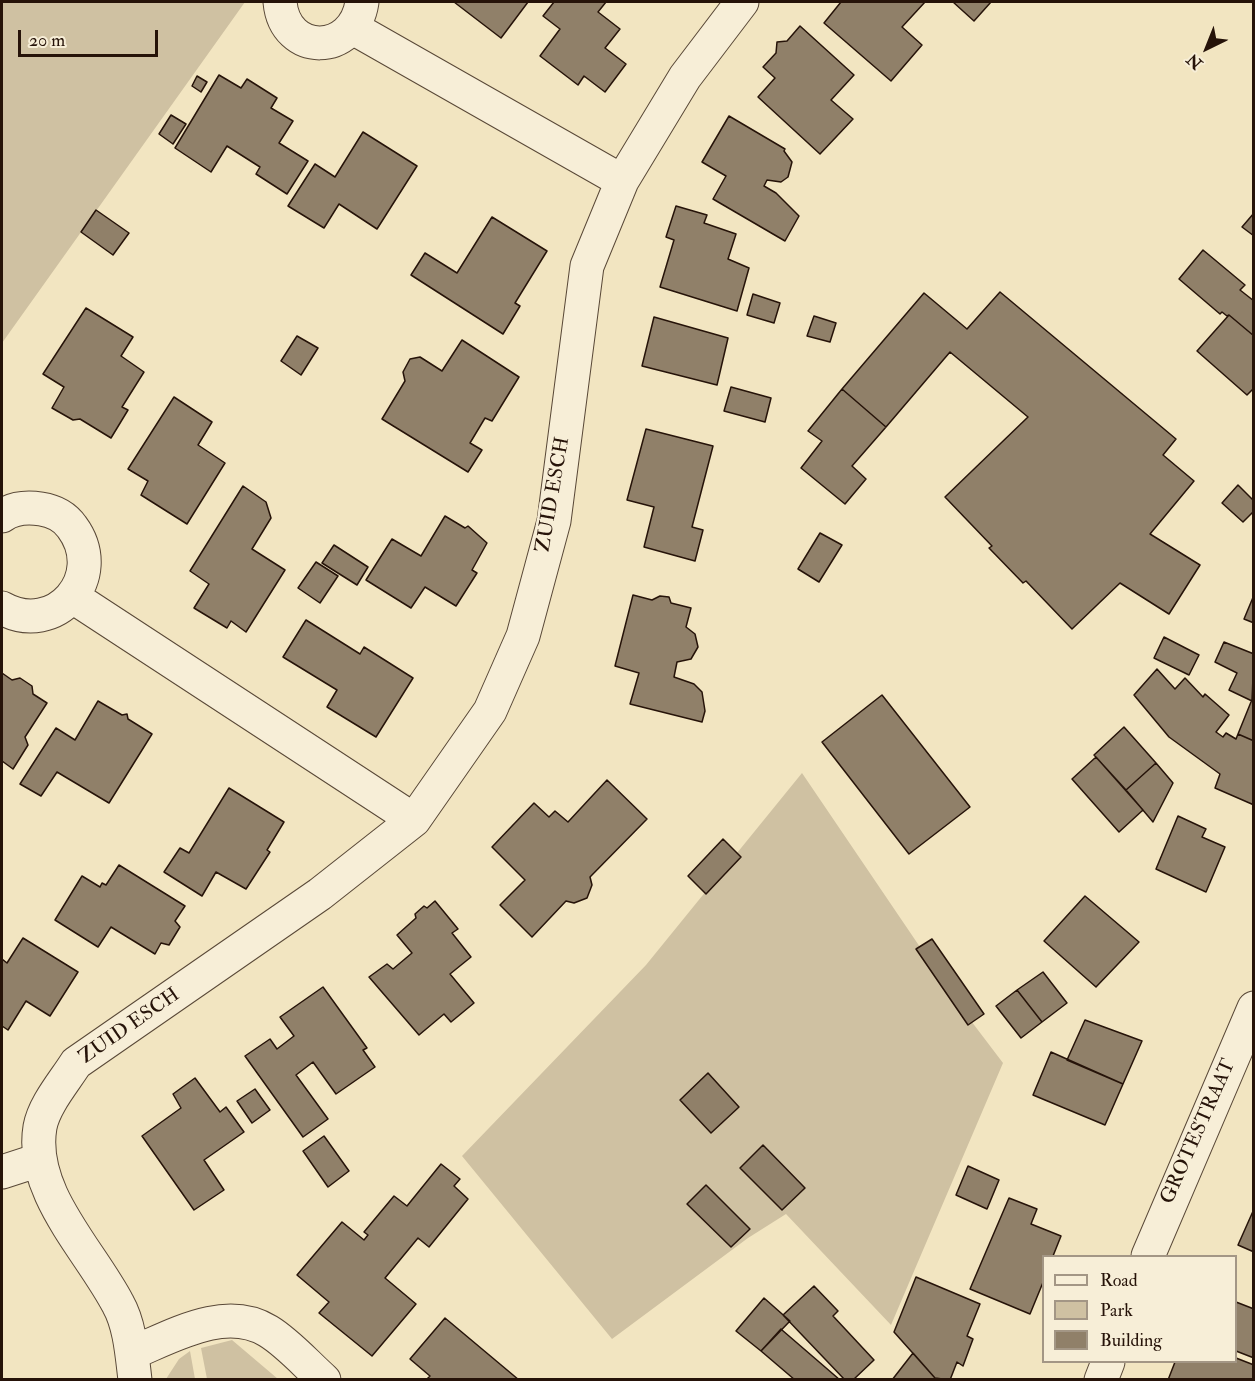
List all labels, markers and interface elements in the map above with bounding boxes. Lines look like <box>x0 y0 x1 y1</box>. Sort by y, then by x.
scale bar <box>21 18 160 56</box>
north arrow <box>1177 18 1237 78</box>
text: 20 m <box>29 29 65 52</box>
text: N <box>1183 49 1207 73</box>
street label: ZUID ESCH <box>532 435 576 555</box>
street label: ZUID ESCH <box>75 984 185 1070</box>
street label: GROTESTRAAT <box>1156 1056 1242 1208</box>
legend <box>1042 1255 1237 1363</box>
text: Road <box>1100 1269 1138 1292</box>
text: Park <box>1100 1299 1133 1322</box>
text: Building <box>1100 1329 1162 1352</box>

